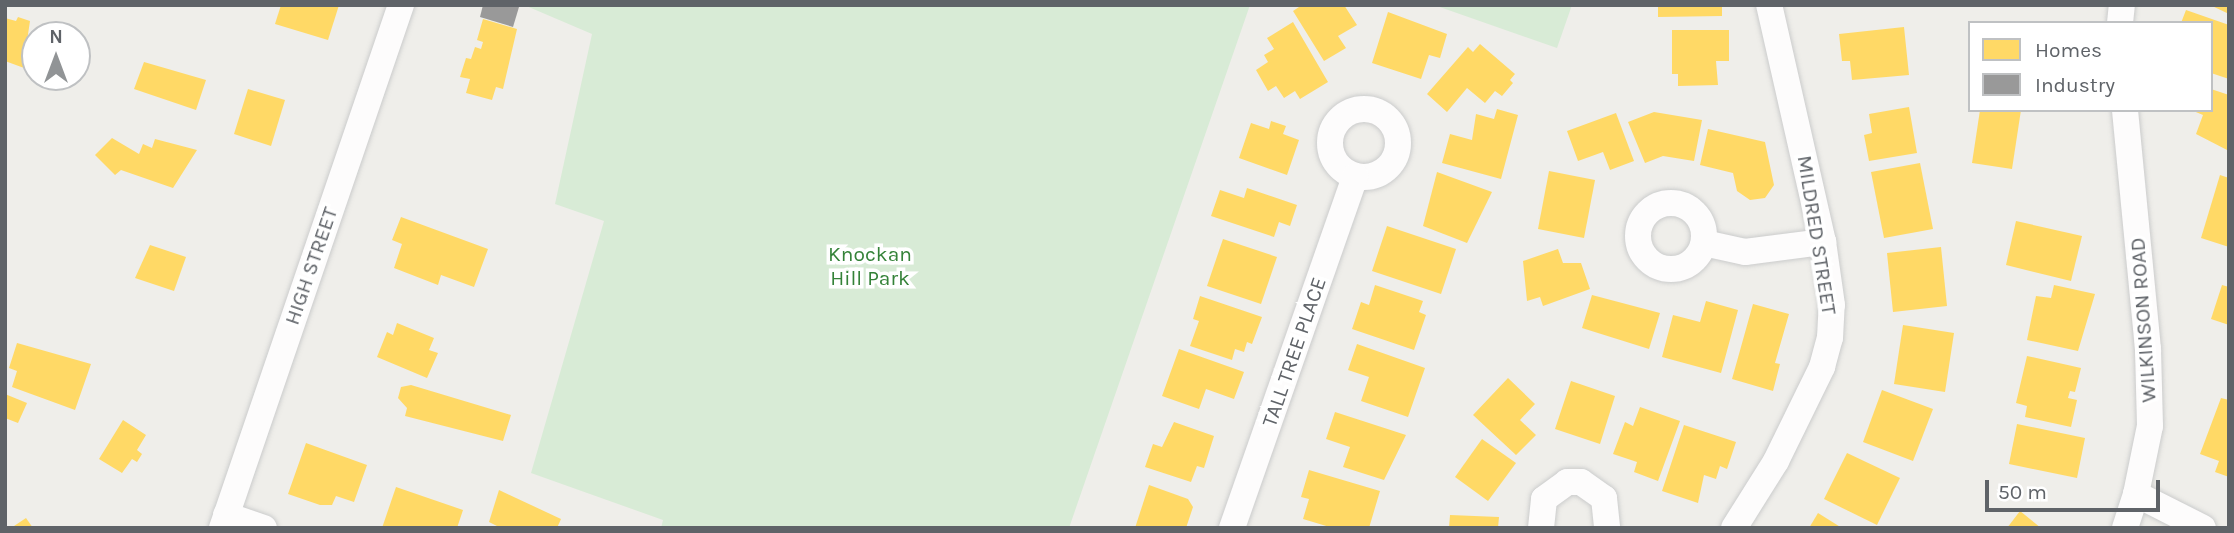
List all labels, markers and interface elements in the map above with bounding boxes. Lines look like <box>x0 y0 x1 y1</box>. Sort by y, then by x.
north arrow <box>21 21 91 91</box>
legend <box>1968 21 2213 112</box>
text: N <box>49 26 63 48</box>
text: Homes <box>2035 38 2102 62</box>
text: Industry <box>2035 73 2115 97</box>
street label: MILDRED STREET <box>1792 154 1842 316</box>
street label: HIGH STREET <box>279 204 343 328</box>
street label: WILKINSON ROAD <box>2125 237 2161 403</box>
park label: Knockan Hill Park <box>828 241 912 291</box>
street label: TALL TREE PLACE <box>1257 274 1331 430</box>
scale bar <box>1989 466 2164 510</box>
text: 50 m <box>1998 480 2047 504</box>

